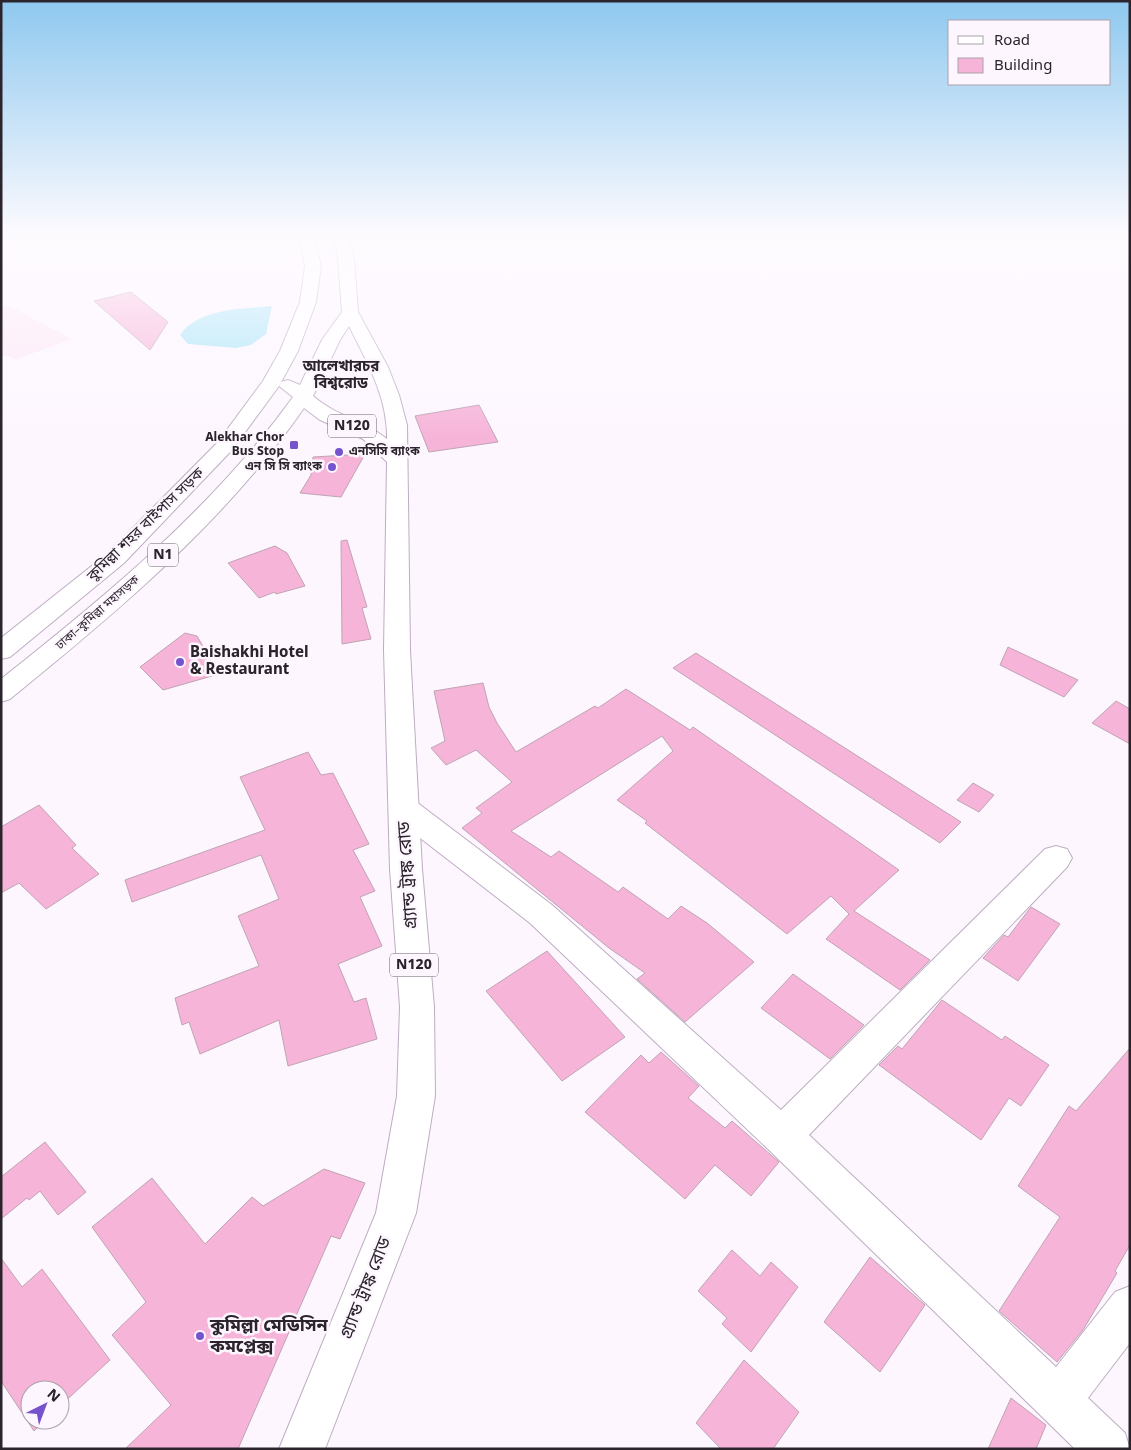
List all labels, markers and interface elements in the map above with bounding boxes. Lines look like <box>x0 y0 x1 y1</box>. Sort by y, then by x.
legend <box>948 20 1111 85</box>
text: Road <box>994 31 1030 51</box>
text: Building <box>994 56 1052 76</box>
district label: আলেখারচর বিশ্বরোড <box>302 357 380 394</box>
road number: N120 <box>328 414 376 438</box>
place label: Alekhar Chor Bus Stop <box>205 430 285 460</box>
marker: Alekhar Chor Bus Stop <box>288 439 300 451</box>
place label: এনসিসি ব্যাংক <box>349 443 420 460</box>
marker: এনসিসি ব্যাংক <box>333 446 345 458</box>
place label: এন সি সি ব্যাংক <box>245 458 322 475</box>
marker: এন সি সি ব্যাংক <box>326 461 338 473</box>
street label: কুমিল্লা শহর বাইপাস সড়ক <box>82 463 209 587</box>
road number: N1 <box>148 544 178 566</box>
street label: ঢাকা–কুমিল্লা মহাসড়ক <box>51 571 143 654</box>
place label: Baishakhi Hotel & Restaurant <box>190 643 308 680</box>
marker: Baishakhi Hotel & Restaurant <box>174 656 186 668</box>
street label: গ্র্যান্ড ট্রাঙ্ক রোড <box>392 820 424 930</box>
road number: N120 <box>390 954 438 976</box>
street label: গ্র্যান্ড ট্রাঙ্ক রোড <box>335 1233 397 1343</box>
place label: কুমিল্লা মেডিসিন কমপ্লেক্স <box>209 1314 328 1359</box>
marker: কুমিল্লা মেডিসিন কমপ্লেক্স <box>194 1330 206 1342</box>
north arrow <box>20 1380 70 1430</box>
text: N <box>42 1386 63 1407</box>

